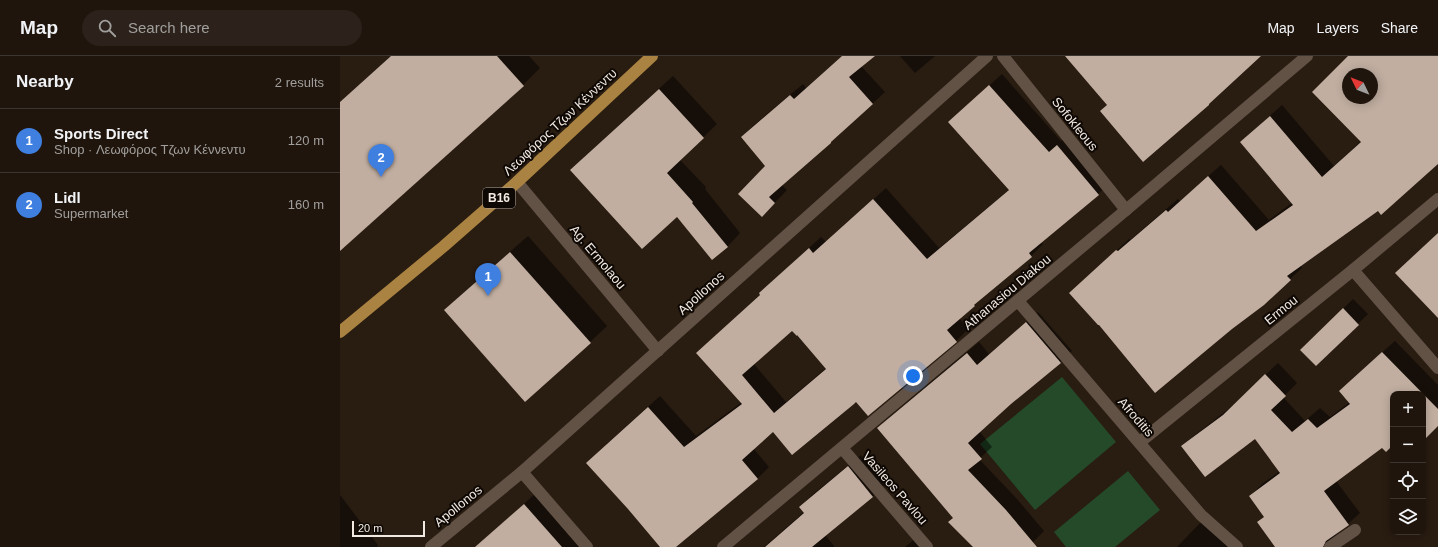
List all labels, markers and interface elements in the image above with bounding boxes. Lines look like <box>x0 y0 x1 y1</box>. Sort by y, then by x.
search box <box>82 10 362 46</box>
text: Map <box>20 17 58 38</box>
icon: search <box>96 17 118 39</box>
text: Search here <box>128 19 210 36</box>
text: Map <box>1267 20 1295 36</box>
text: Layers <box>1317 20 1359 36</box>
text: Share <box>1381 20 1418 36</box>
street label: Λεωφόρος Τζων Κέννεντυ <box>500 65 620 179</box>
north arrow <box>1342 68 1378 104</box>
text: Nearby <box>16 72 74 91</box>
text: 2 results <box>275 75 324 90</box>
street label: Sofokleous <box>1049 94 1101 154</box>
text: Sports Direct <box>54 125 148 142</box>
text: 1 <box>25 133 33 148</box>
text: 120 m <box>288 133 324 148</box>
text: Shop · Λεωφόρος Τζων Κέννεντυ <box>54 142 246 157</box>
pin: 2 <box>368 144 394 177</box>
road number: B16 <box>483 188 515 208</box>
text: Lidl <box>54 189 81 206</box>
text: 2 <box>25 197 33 212</box>
text: 160 m <box>288 197 324 212</box>
text: Supermarket <box>54 206 128 221</box>
street label: Ag. Ermolaou <box>567 222 629 292</box>
street label: Athanasiou Diakou <box>960 251 1054 333</box>
pin: 1 <box>475 263 501 296</box>
street label: Apollonos <box>675 268 728 318</box>
street label: Ermou <box>1261 292 1301 328</box>
your location <box>903 366 923 386</box>
map controls <box>1390 391 1426 535</box>
button: + <box>1390 391 1426 427</box>
street label: Afroditis <box>1115 394 1157 440</box>
button: − <box>1390 427 1426 463</box>
street label: Vasileos Pavlou <box>859 449 931 527</box>
button: locate <box>1390 463 1426 499</box>
street label: Apollonos <box>431 482 485 530</box>
button: layers <box>1390 499 1426 535</box>
scale bar <box>352 519 425 538</box>
text: 20 m <box>358 522 382 534</box>

